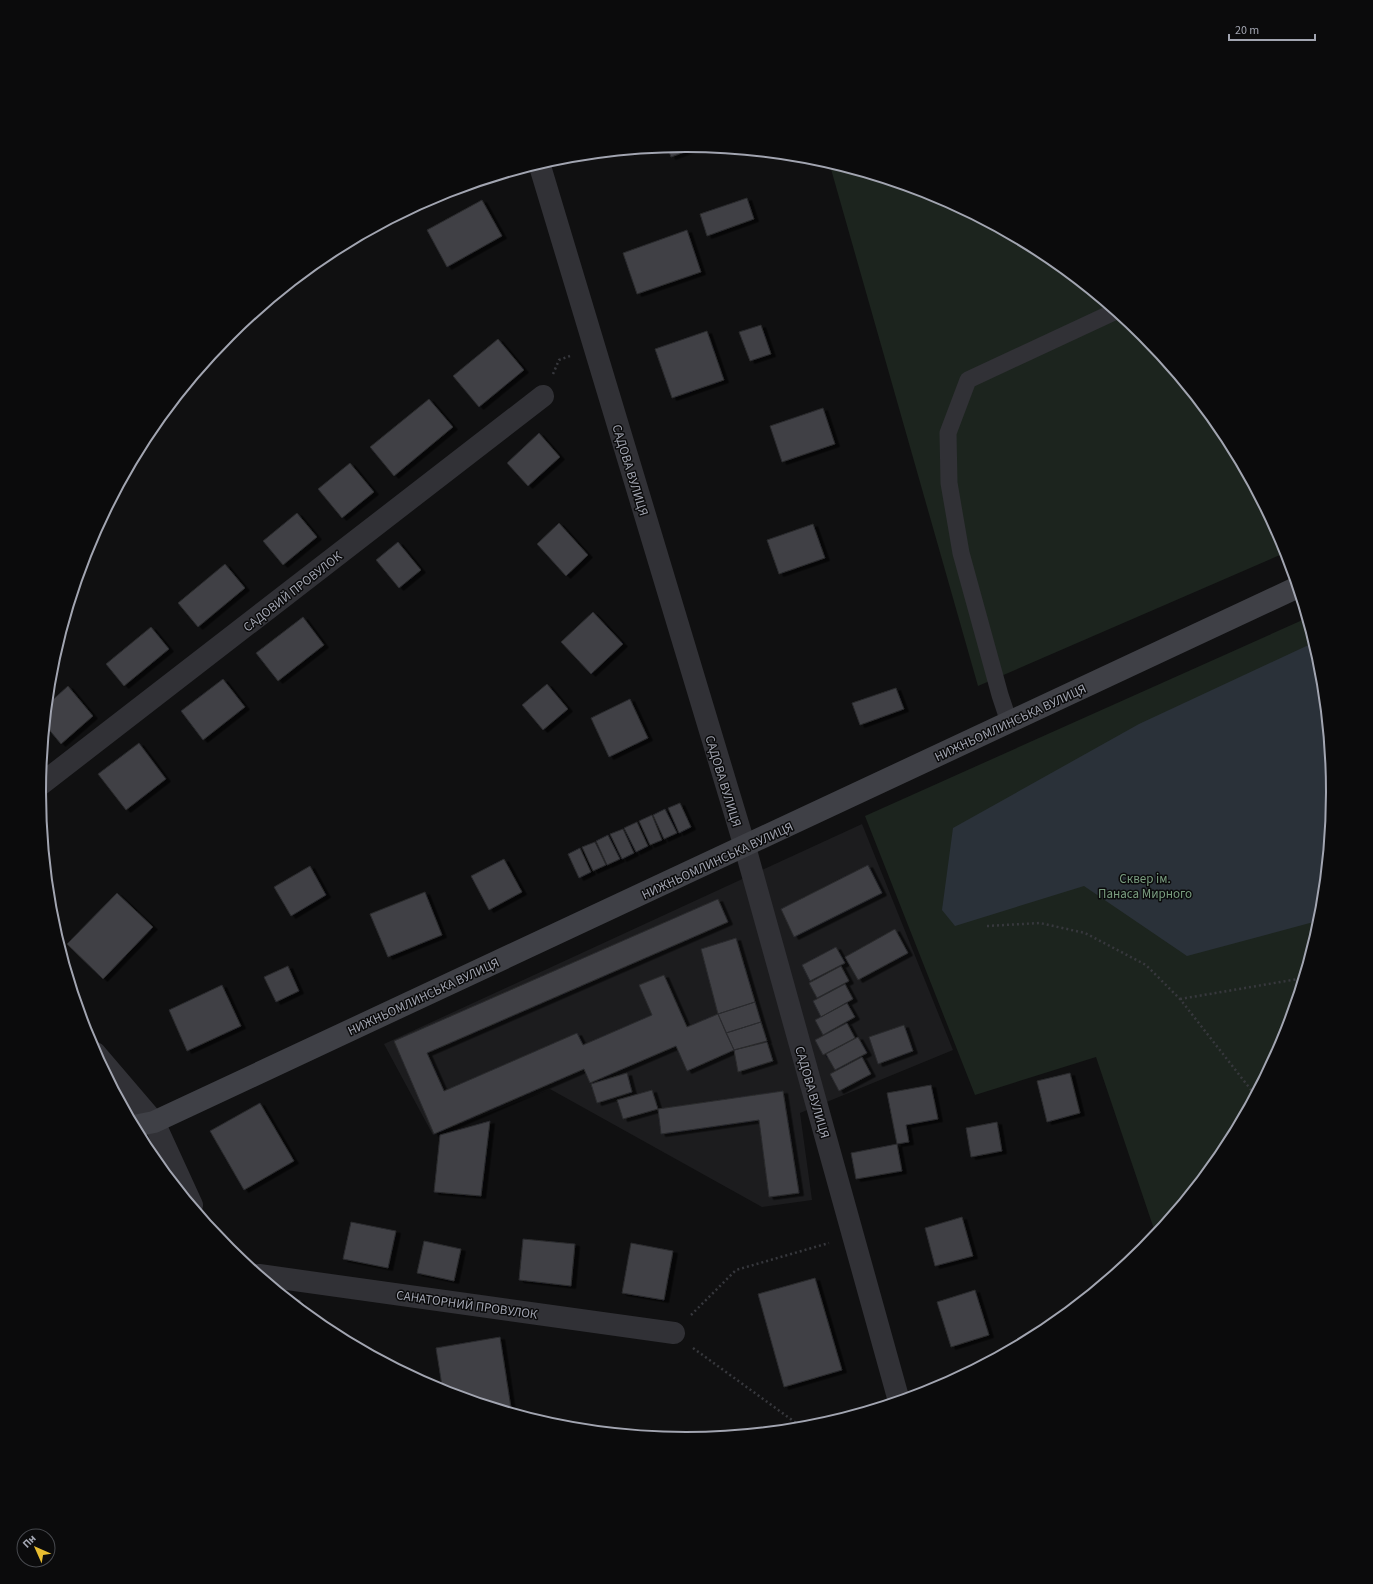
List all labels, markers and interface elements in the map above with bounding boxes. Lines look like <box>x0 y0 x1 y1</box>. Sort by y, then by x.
scale bar <box>1229 16 1315 42</box>
text: 20 m <box>1235 22 1259 39</box>
street label: САДОВА ВУЛИЦЯ <box>608 422 653 518</box>
street label: САДОВИЙ ПРОВУЛОК <box>239 547 346 636</box>
street label: НИЖНЬОМЛИНСЬКА ВУЛИЦЯ <box>932 680 1089 766</box>
street label: САДОВА ВУЛИЦЯ <box>701 733 746 829</box>
street label: НИЖНЬОМЛИНСЬКА ВУЛИЦЯ <box>639 818 796 904</box>
park label: Сквер ім. Панаса Мирного <box>1098 870 1192 903</box>
street label: НИЖНЬОМЛИНСЬКА ВУЛИЦЯ <box>345 954 502 1040</box>
street label: САДОВА ВУЛИЦЯ <box>790 1044 834 1140</box>
street label: САНАТОРНИЙ ПРОВУЛОК <box>395 1286 539 1324</box>
north arrow <box>16 1528 56 1568</box>
text: Пн <box>19 1531 39 1551</box>

